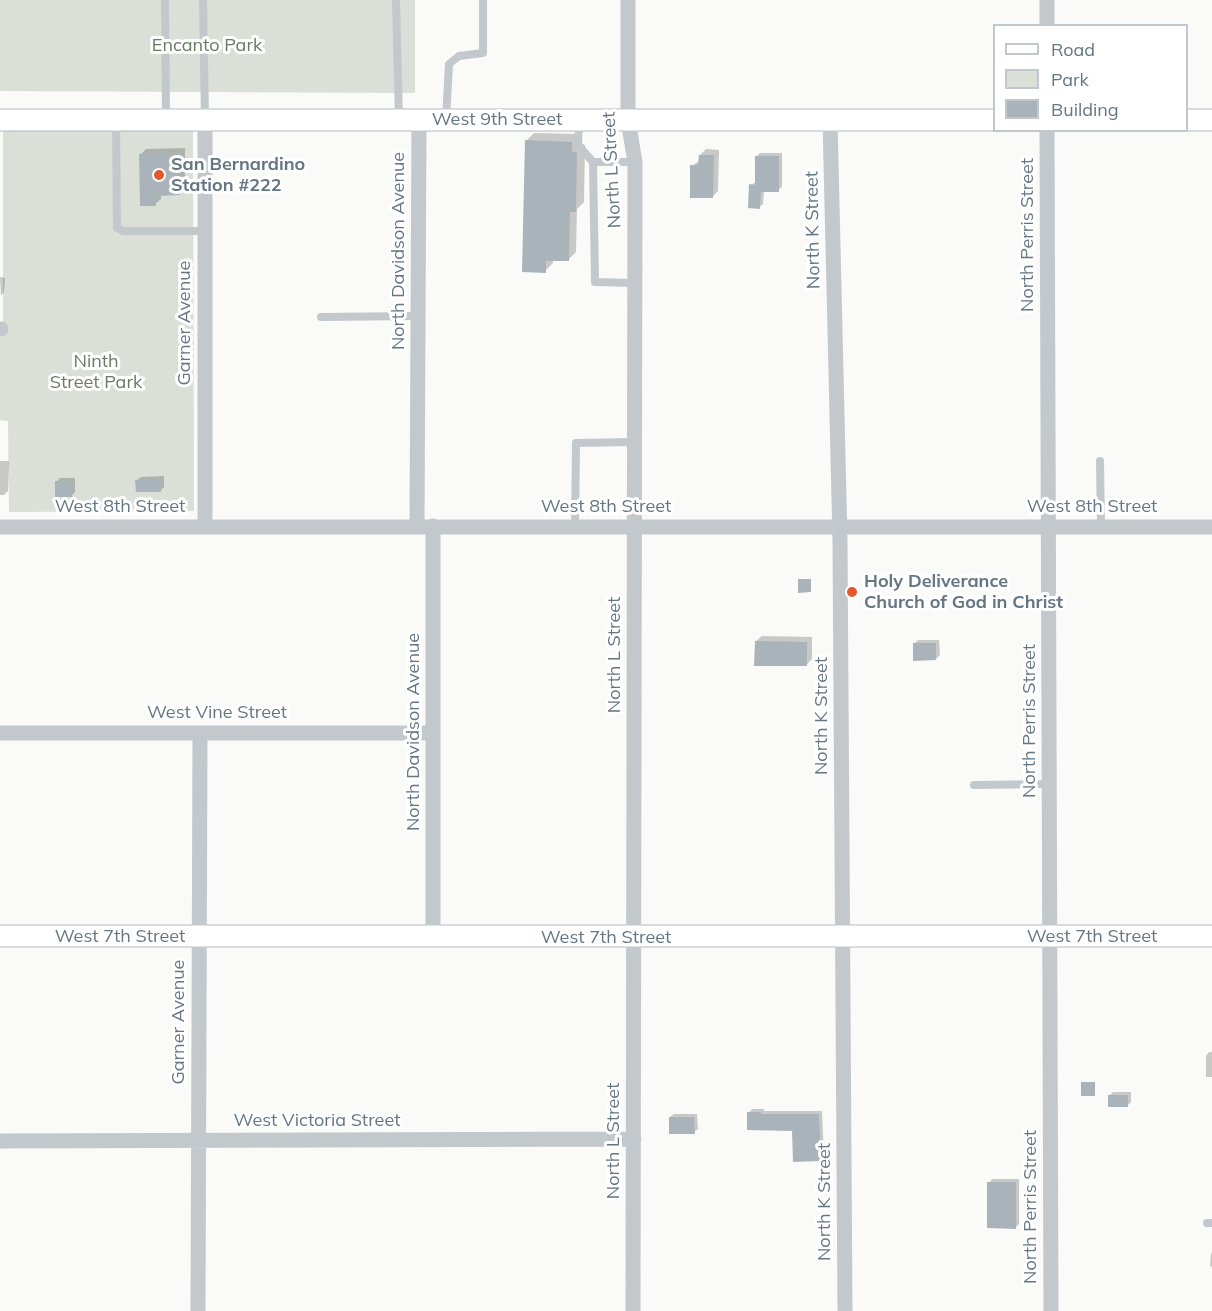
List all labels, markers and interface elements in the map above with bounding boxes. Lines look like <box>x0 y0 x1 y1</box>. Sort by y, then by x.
legend <box>993 24 1188 132</box>
park label: Encanto Park <box>152 35 262 57</box>
text: Road <box>1051 38 1095 61</box>
text: Park <box>1051 68 1089 91</box>
text: Building <box>1051 98 1119 121</box>
street label: West 9th Street <box>432 109 562 131</box>
street label: North L Street <box>598 111 626 229</box>
street label: North Davidson Avenue <box>388 152 410 350</box>
place label: San Bernardino Station #222 <box>171 154 305 196</box>
street label: North Perris Street <box>1017 158 1039 312</box>
marker: San Bernardino Station #222 <box>152 168 166 182</box>
street label: North K Street <box>801 171 825 289</box>
street label: Garner Avenue <box>174 261 196 385</box>
park label: Ninth Street Park <box>50 351 142 394</box>
street label: West 8th Street <box>55 496 185 518</box>
street label: West 8th Street <box>541 496 671 518</box>
street label: West 8th Street <box>1027 496 1157 518</box>
place label: Holy Deliverance Church of God in Christ <box>864 571 1063 614</box>
marker: Holy Deliverance Church of God in Christ <box>845 585 859 599</box>
street label: North L Street <box>604 597 626 713</box>
street label: North Davidson Avenue <box>403 633 425 831</box>
street label: North Perris Street <box>1019 644 1041 798</box>
street label: North K Street <box>811 657 833 775</box>
street label: West Vine Street <box>147 702 287 724</box>
street label: West 7th Street <box>55 926 185 948</box>
street label: West 7th Street <box>1027 926 1157 948</box>
street label: West 7th Street <box>541 927 671 949</box>
street label: Garner Avenue <box>168 960 190 1084</box>
street label: North L Street <box>603 1083 625 1199</box>
street label: West Victoria Street <box>234 1110 400 1132</box>
street label: North Perris Street <box>1020 1130 1042 1284</box>
street label: North K Street <box>814 1143 836 1261</box>

